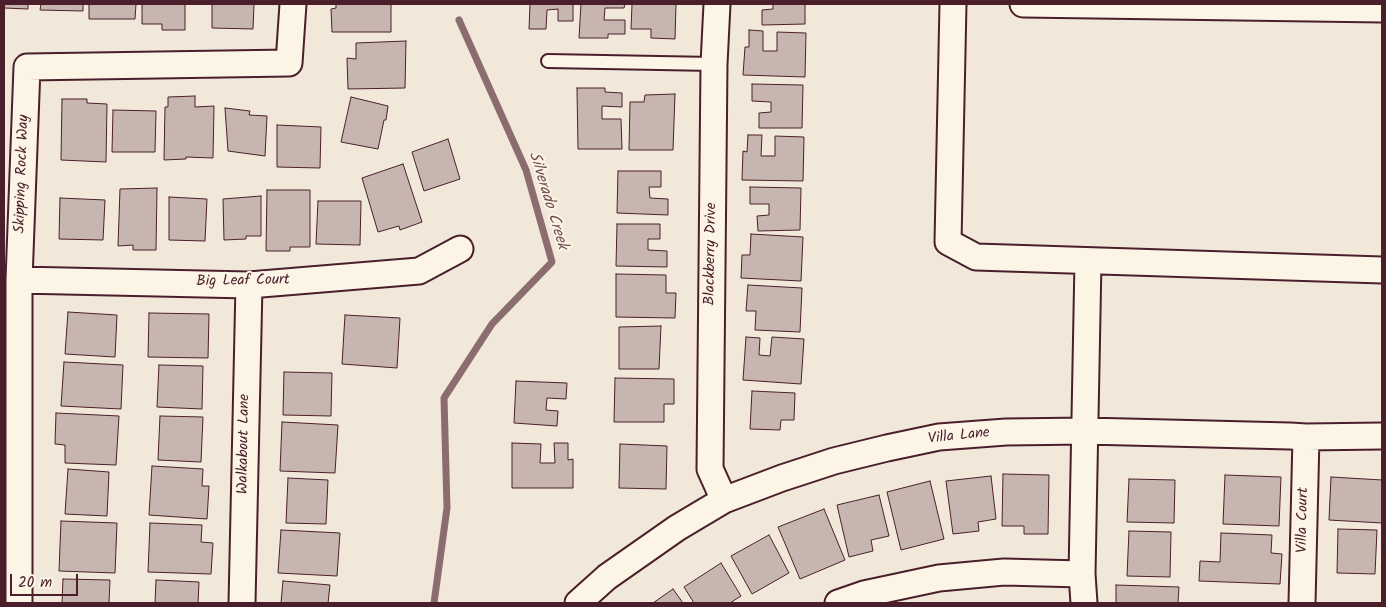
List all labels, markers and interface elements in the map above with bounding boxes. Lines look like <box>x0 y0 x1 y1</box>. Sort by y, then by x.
street label: Skipping Rock Way <box>12 114 34 234</box>
water label: Silverado Creek <box>523 150 571 252</box>
street label: Blackberry Drive <box>702 202 722 306</box>
street label: Big Leaf Court <box>196 272 290 292</box>
street label: Walkabout Lane <box>235 394 255 494</box>
street label: Villa Lane <box>927 425 991 449</box>
street label: Villa Court <box>1294 487 1314 553</box>
scale bar <box>12 564 80 596</box>
text: 20 m <box>18 571 52 595</box>

